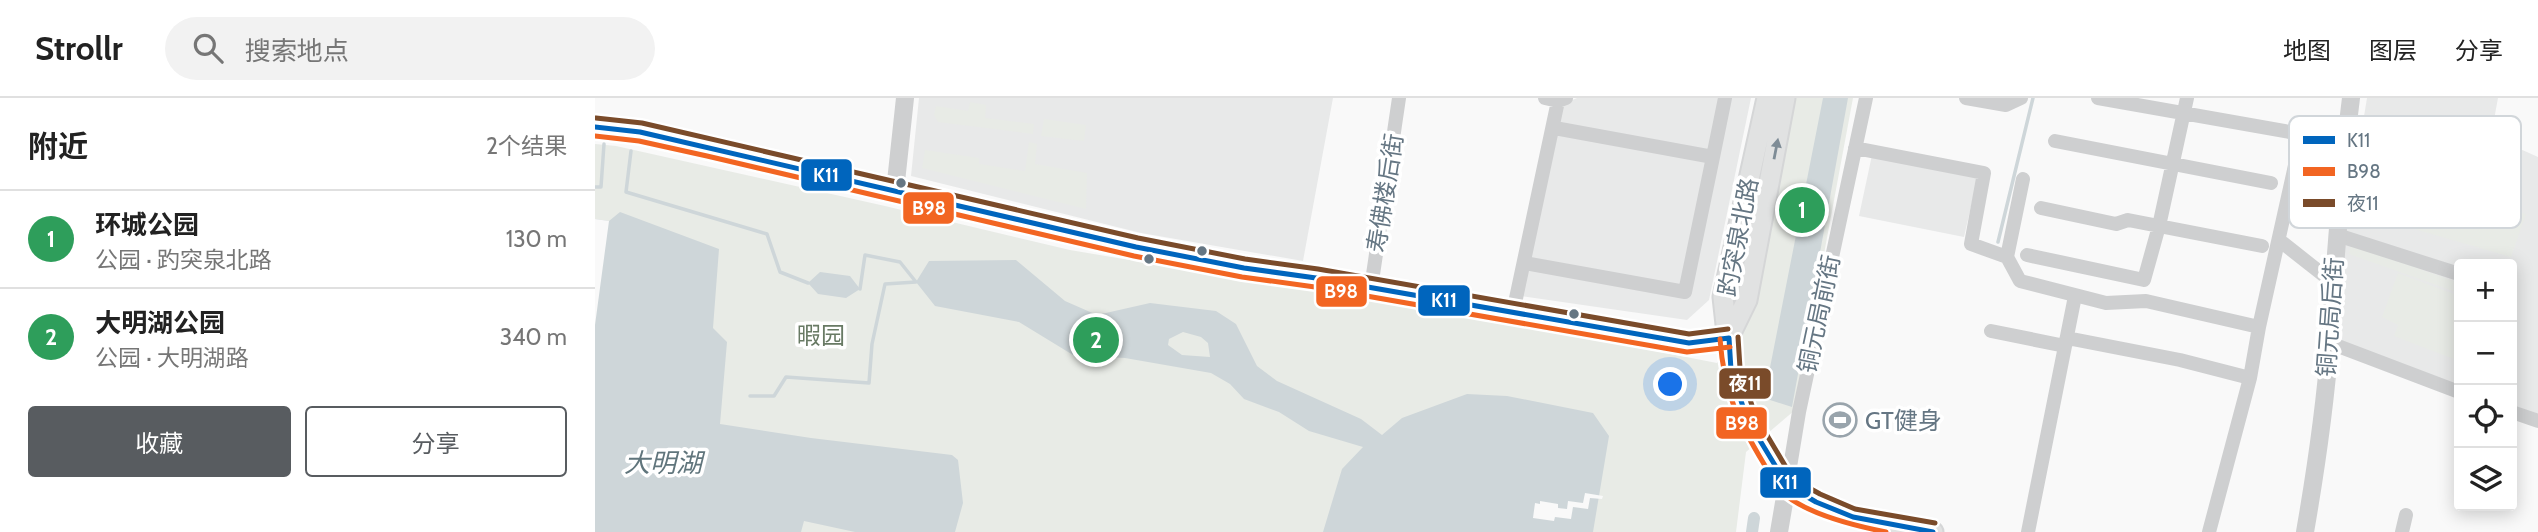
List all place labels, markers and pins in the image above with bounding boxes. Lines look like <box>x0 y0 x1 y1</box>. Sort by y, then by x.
unlabelled marker <box>894 176 908 190</box>
pin: 1 <box>1779 184 1825 236</box>
unlabelled marker <box>1195 244 1209 258</box>
unlabelled marker <box>1142 252 1156 266</box>
unlabelled marker <box>1567 307 1581 321</box>
pin: 2 <box>1073 314 1119 366</box>
sports icon: GT健身 <box>1821 401 1859 439</box>
place label: GT健身 <box>1865 406 1942 435</box>

